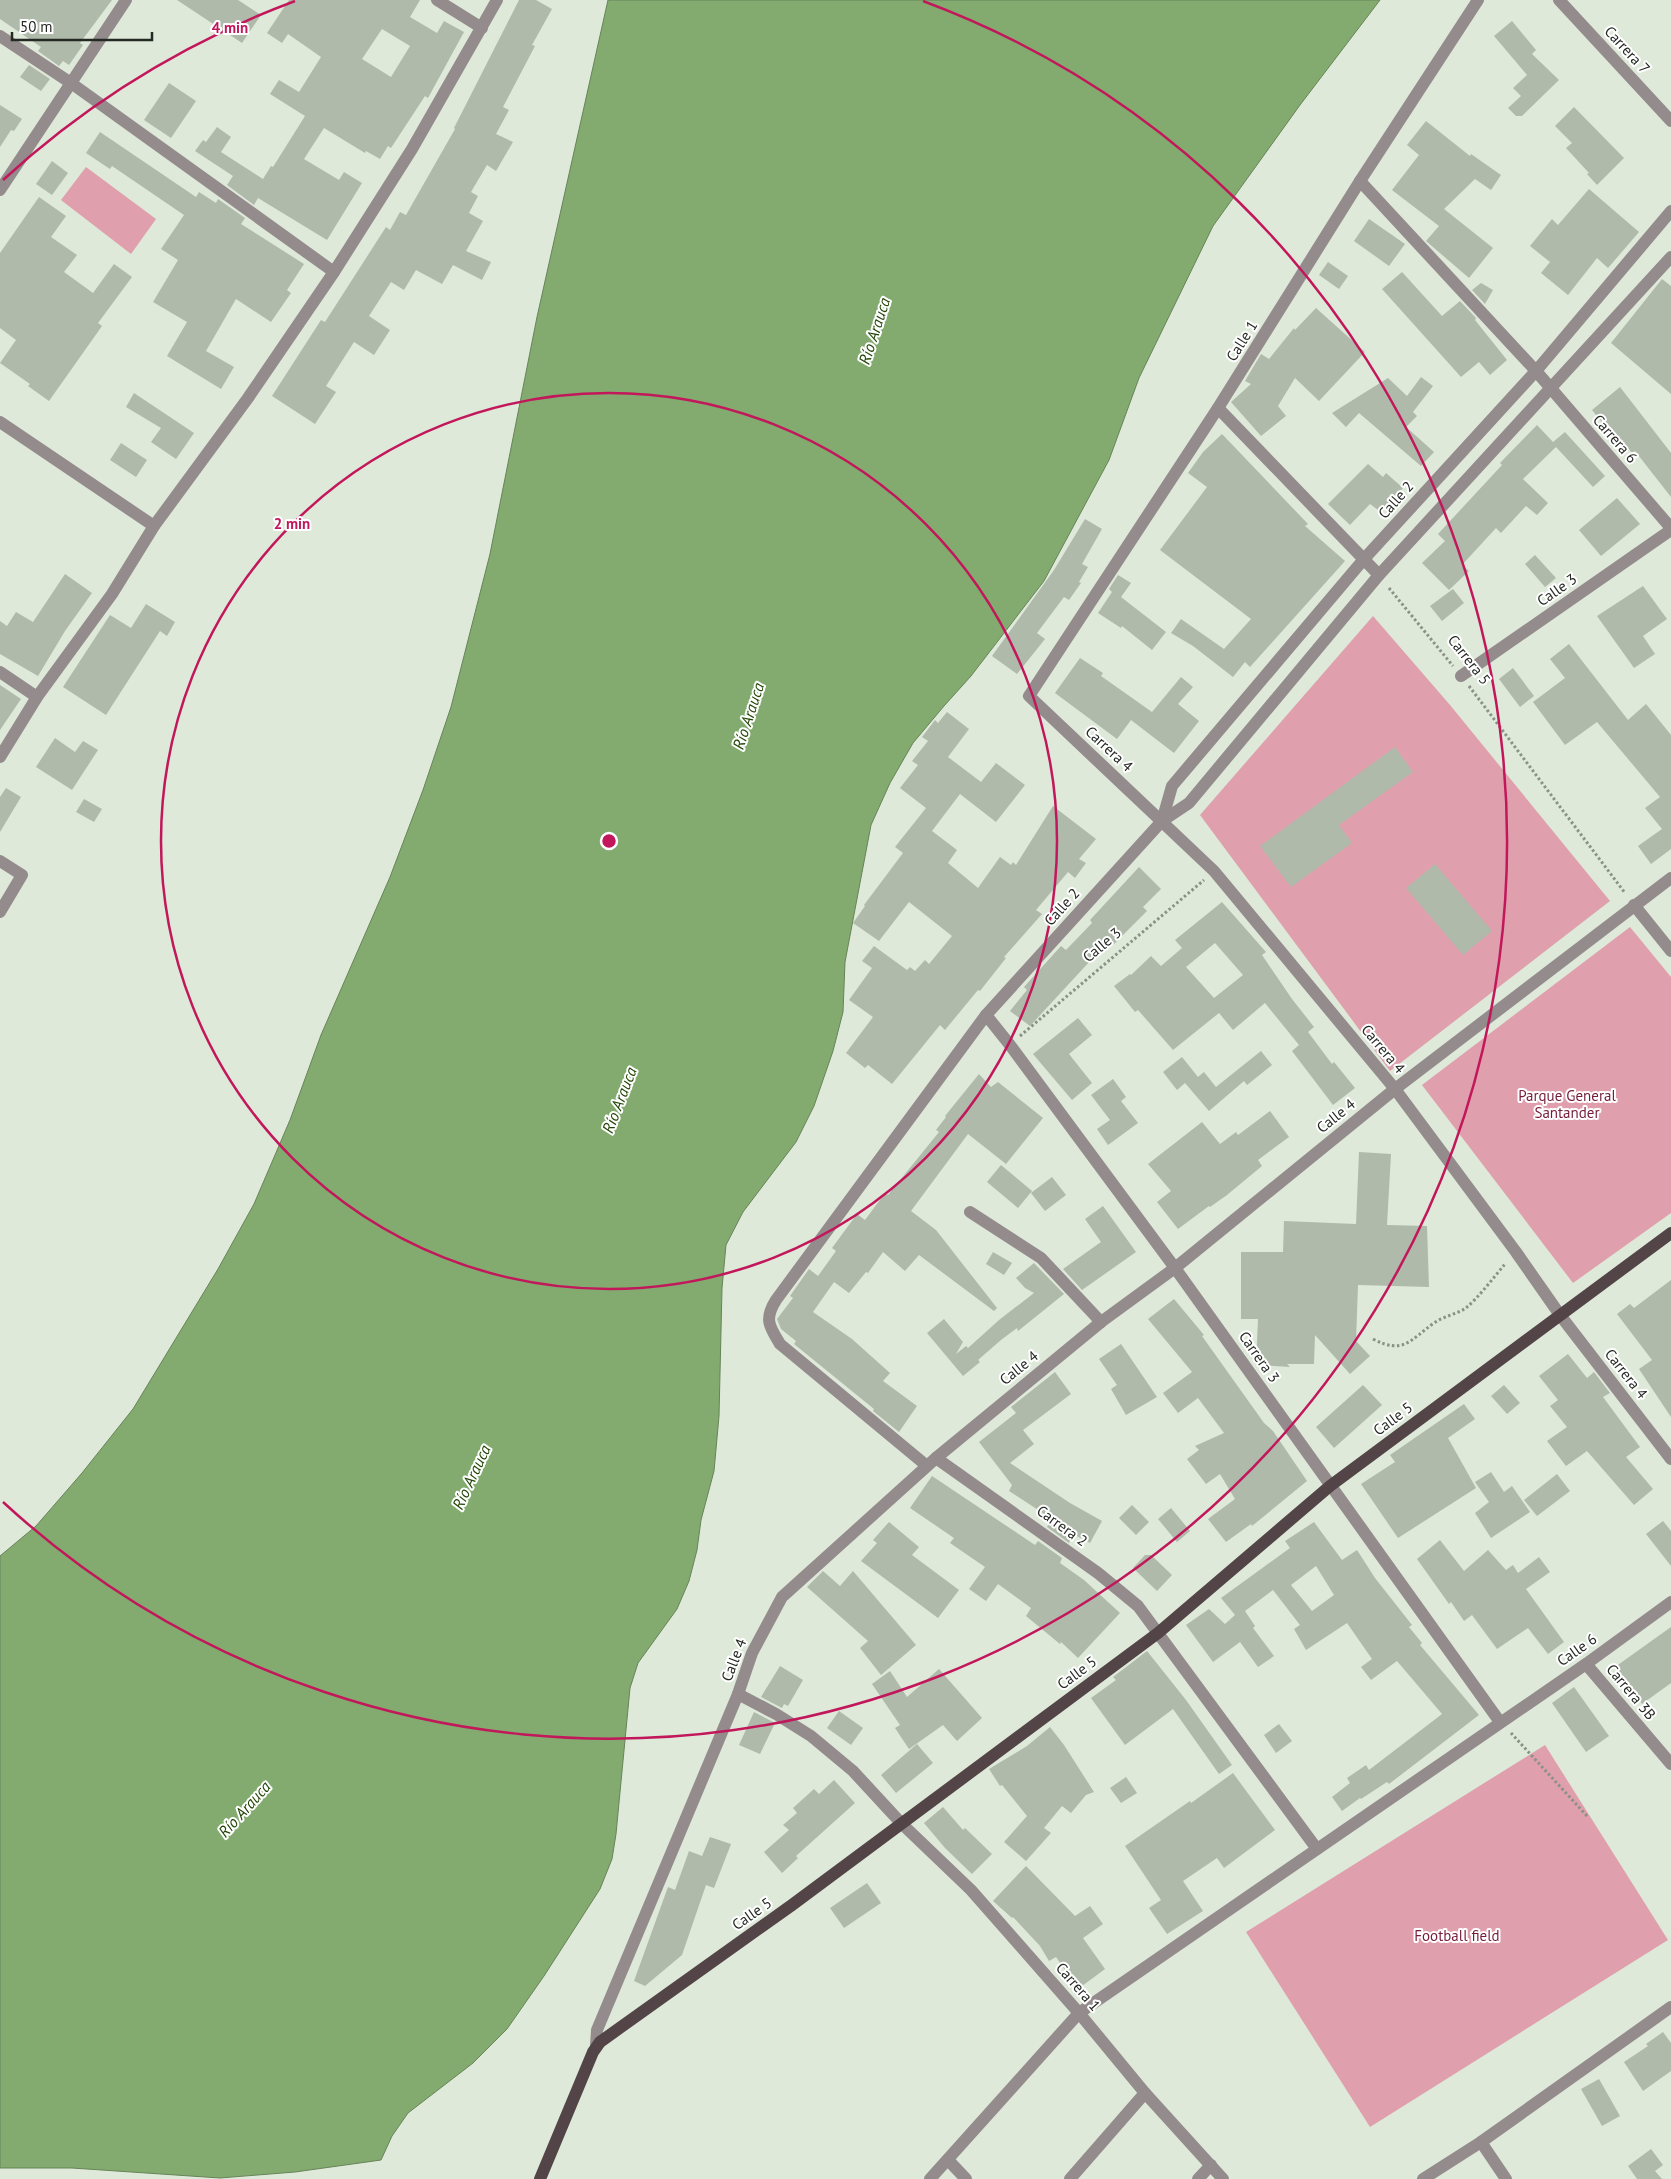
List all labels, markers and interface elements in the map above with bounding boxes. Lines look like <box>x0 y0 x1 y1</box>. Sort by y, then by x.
scale bar <box>12 10 152 42</box>
text: 50 m <box>20 17 53 36</box>
text: 4 min <box>212 18 248 37</box>
street label: Carrera 7 <box>1601 22 1654 77</box>
water label: Río Arauca <box>854 295 894 367</box>
street label: Calle 1 <box>1222 317 1261 365</box>
street label: Carrera 6 <box>1589 410 1642 467</box>
street label: Calle 2 <box>1374 477 1418 522</box>
text: 2 min <box>274 514 310 533</box>
street label: Calle 3 <box>1533 569 1580 610</box>
street label: Carrera 5 <box>1444 631 1495 689</box>
water label: Río Arauca <box>728 680 768 752</box>
street label: Carrera 4 <box>1082 722 1137 775</box>
centre of rings <box>600 832 618 850</box>
street label: Calle 2 <box>1040 884 1084 929</box>
street label: Calle 3 <box>1079 923 1125 966</box>
street label: Carrera 4 <box>1357 1020 1409 1077</box>
water label: Río Arauca <box>597 1064 641 1136</box>
park label: Parque General Santander <box>1518 1086 1616 1122</box>
street label: Calle 4 <box>1312 1094 1359 1137</box>
street label: Carrera 3 <box>1235 1327 1284 1386</box>
street label: Carrera 4 <box>1601 1345 1652 1403</box>
street label: Calle 4 <box>995 1346 1042 1389</box>
street label: Calle 5 <box>1369 1398 1416 1440</box>
water label: Río Arauca <box>447 1441 495 1512</box>
street label: Carrera 2 <box>1033 1501 1091 1550</box>
street label: Calle 6 <box>1553 1629 1600 1670</box>
street label: Calle 4 <box>717 1636 750 1684</box>
street label: Calle 5 <box>1053 1652 1100 1694</box>
street label: Carrera 3B <box>1603 1660 1660 1723</box>
water label: Río Arauca <box>214 1777 275 1841</box>
street label: Calle 5 <box>728 1893 775 1934</box>
park label: Football field <box>1414 1926 1500 1945</box>
street label: Carrera 1 <box>1052 1958 1105 2015</box>

